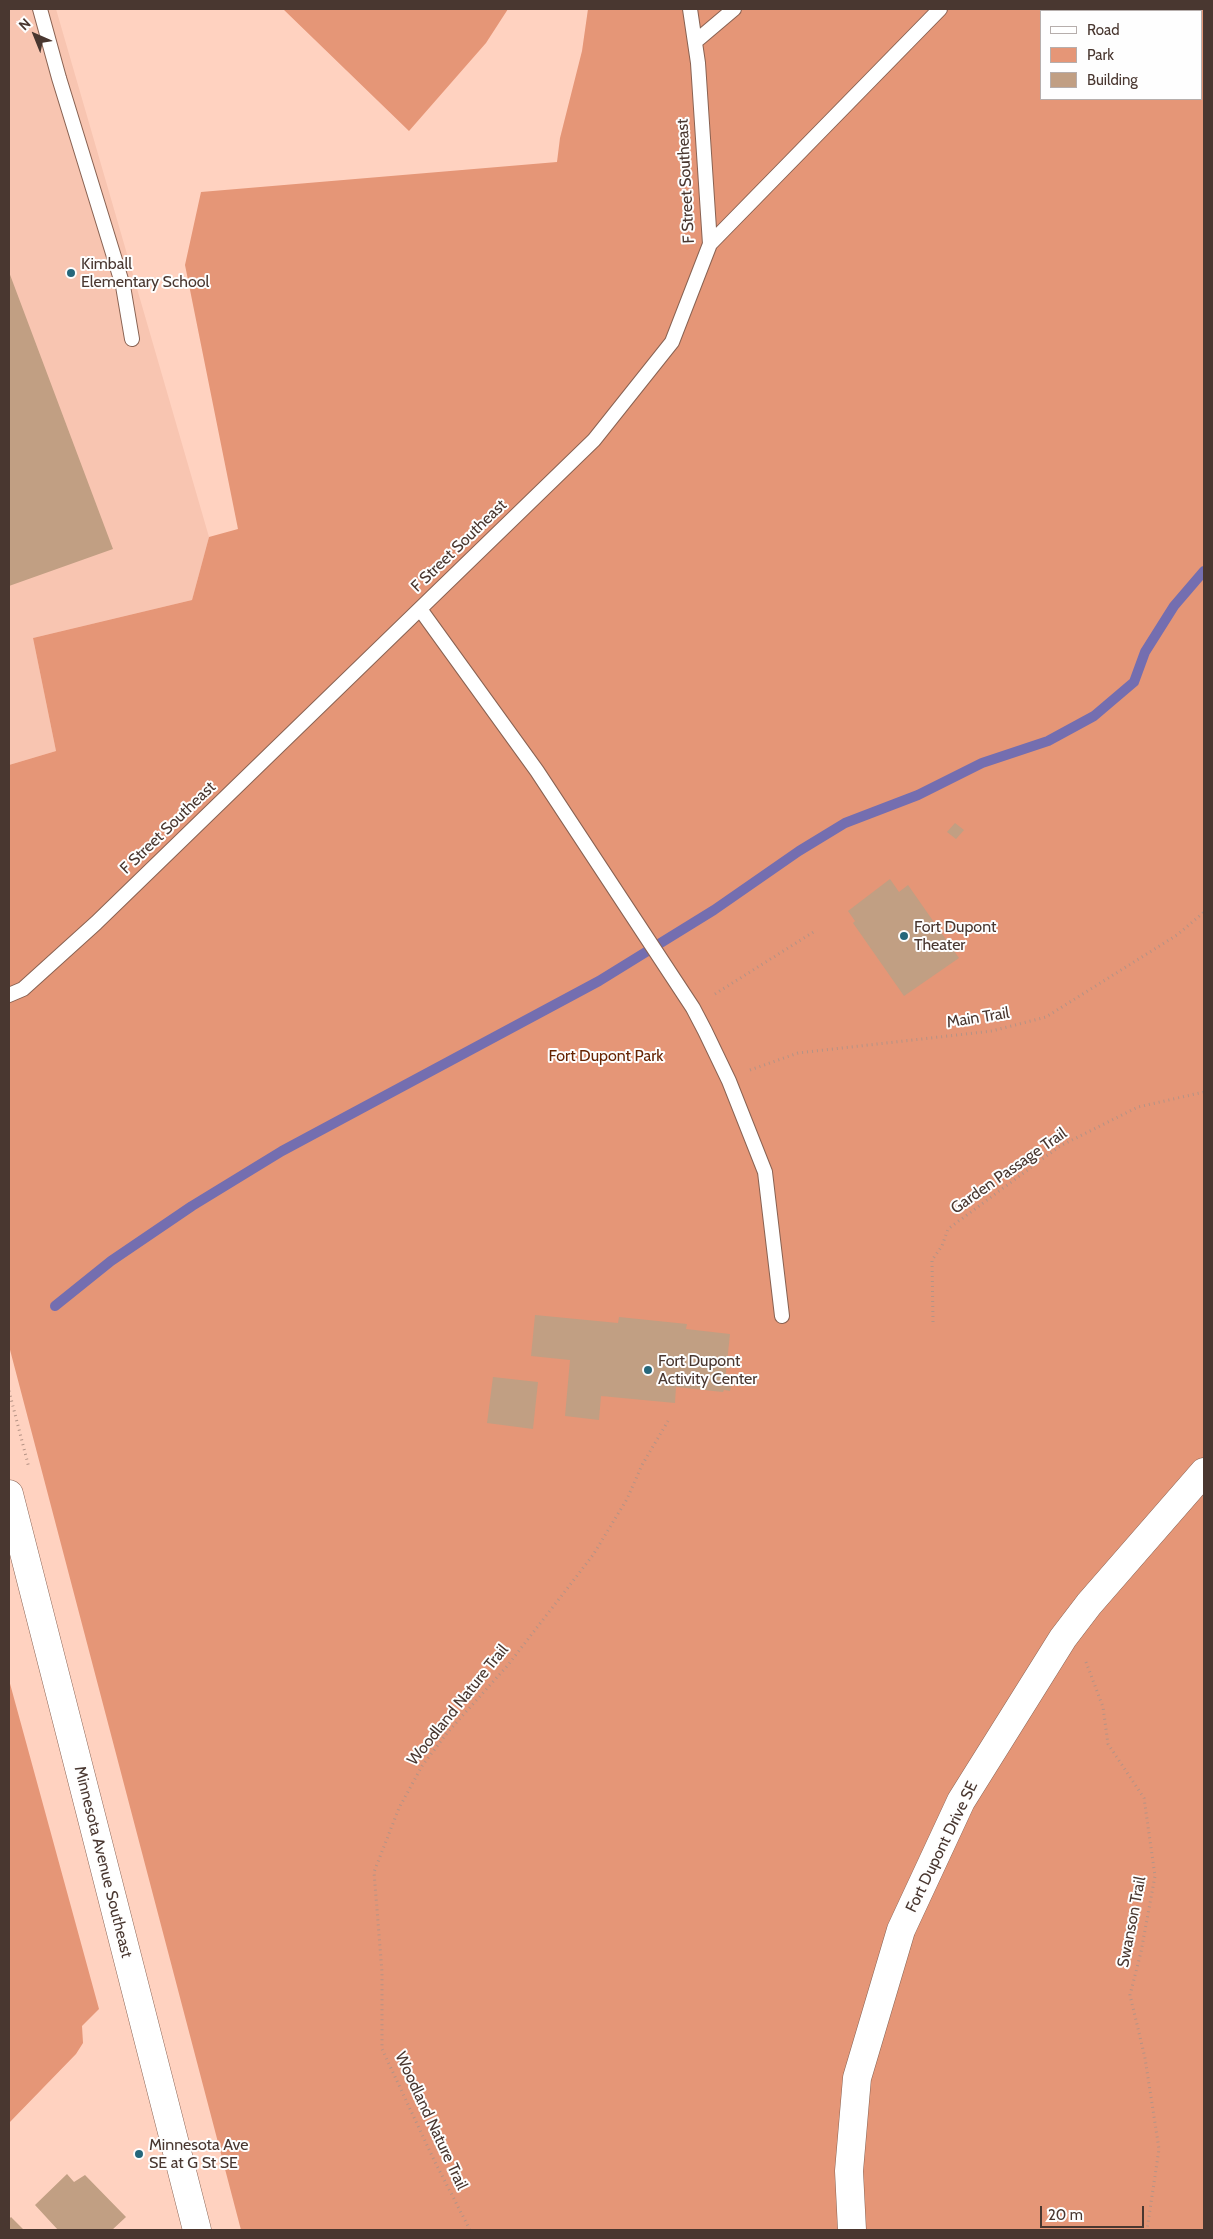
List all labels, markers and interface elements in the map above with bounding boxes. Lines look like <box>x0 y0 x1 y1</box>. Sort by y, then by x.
north arrow <box>10 10 60 60</box>
legend <box>1040 10 1203 100</box>
text: N <box>15 14 34 34</box>
text: Road <box>1087 21 1120 39</box>
text: Park <box>1087 46 1114 64</box>
text: Building <box>1087 71 1138 89</box>
street label: F Street Southeast <box>673 118 699 244</box>
place label: Kimball Elementary School <box>81 254 209 292</box>
marker: Kimball Elementary School <box>65 267 77 279</box>
street label: F Street Southeast <box>407 496 511 596</box>
street label: F Street Southeast <box>116 778 220 878</box>
place label: Fort Dupont Theater <box>914 917 996 955</box>
marker: Fort Dupont Theater <box>898 930 910 942</box>
street label: Main Trail <box>945 1004 1011 1032</box>
park label: Fort Dupont Park <box>549 1046 663 1066</box>
street label: Garden Passage Trail <box>947 1124 1071 1218</box>
place label: Fort Dupont Activity Center <box>658 1351 757 1389</box>
marker: Fort Dupont Activity Center <box>642 1364 654 1376</box>
street label: Woodland Nature Trail <box>403 1641 513 1769</box>
street label: Minnesota Avenue Southeast <box>70 1764 136 1960</box>
street label: Fort Dupont Drive SE <box>902 1778 982 1916</box>
street label: Swanson Trail <box>1114 1875 1150 1969</box>
street label: Woodland Nature Trail <box>391 2049 471 2193</box>
place label: Minnesota Ave SE at G St SE <box>149 2135 249 2173</box>
marker: Minnesota Ave SE at G St SE <box>133 2148 145 2160</box>
scale bar <box>1043 2196 1147 2228</box>
text: 20 m <box>1048 2206 1083 2224</box>

